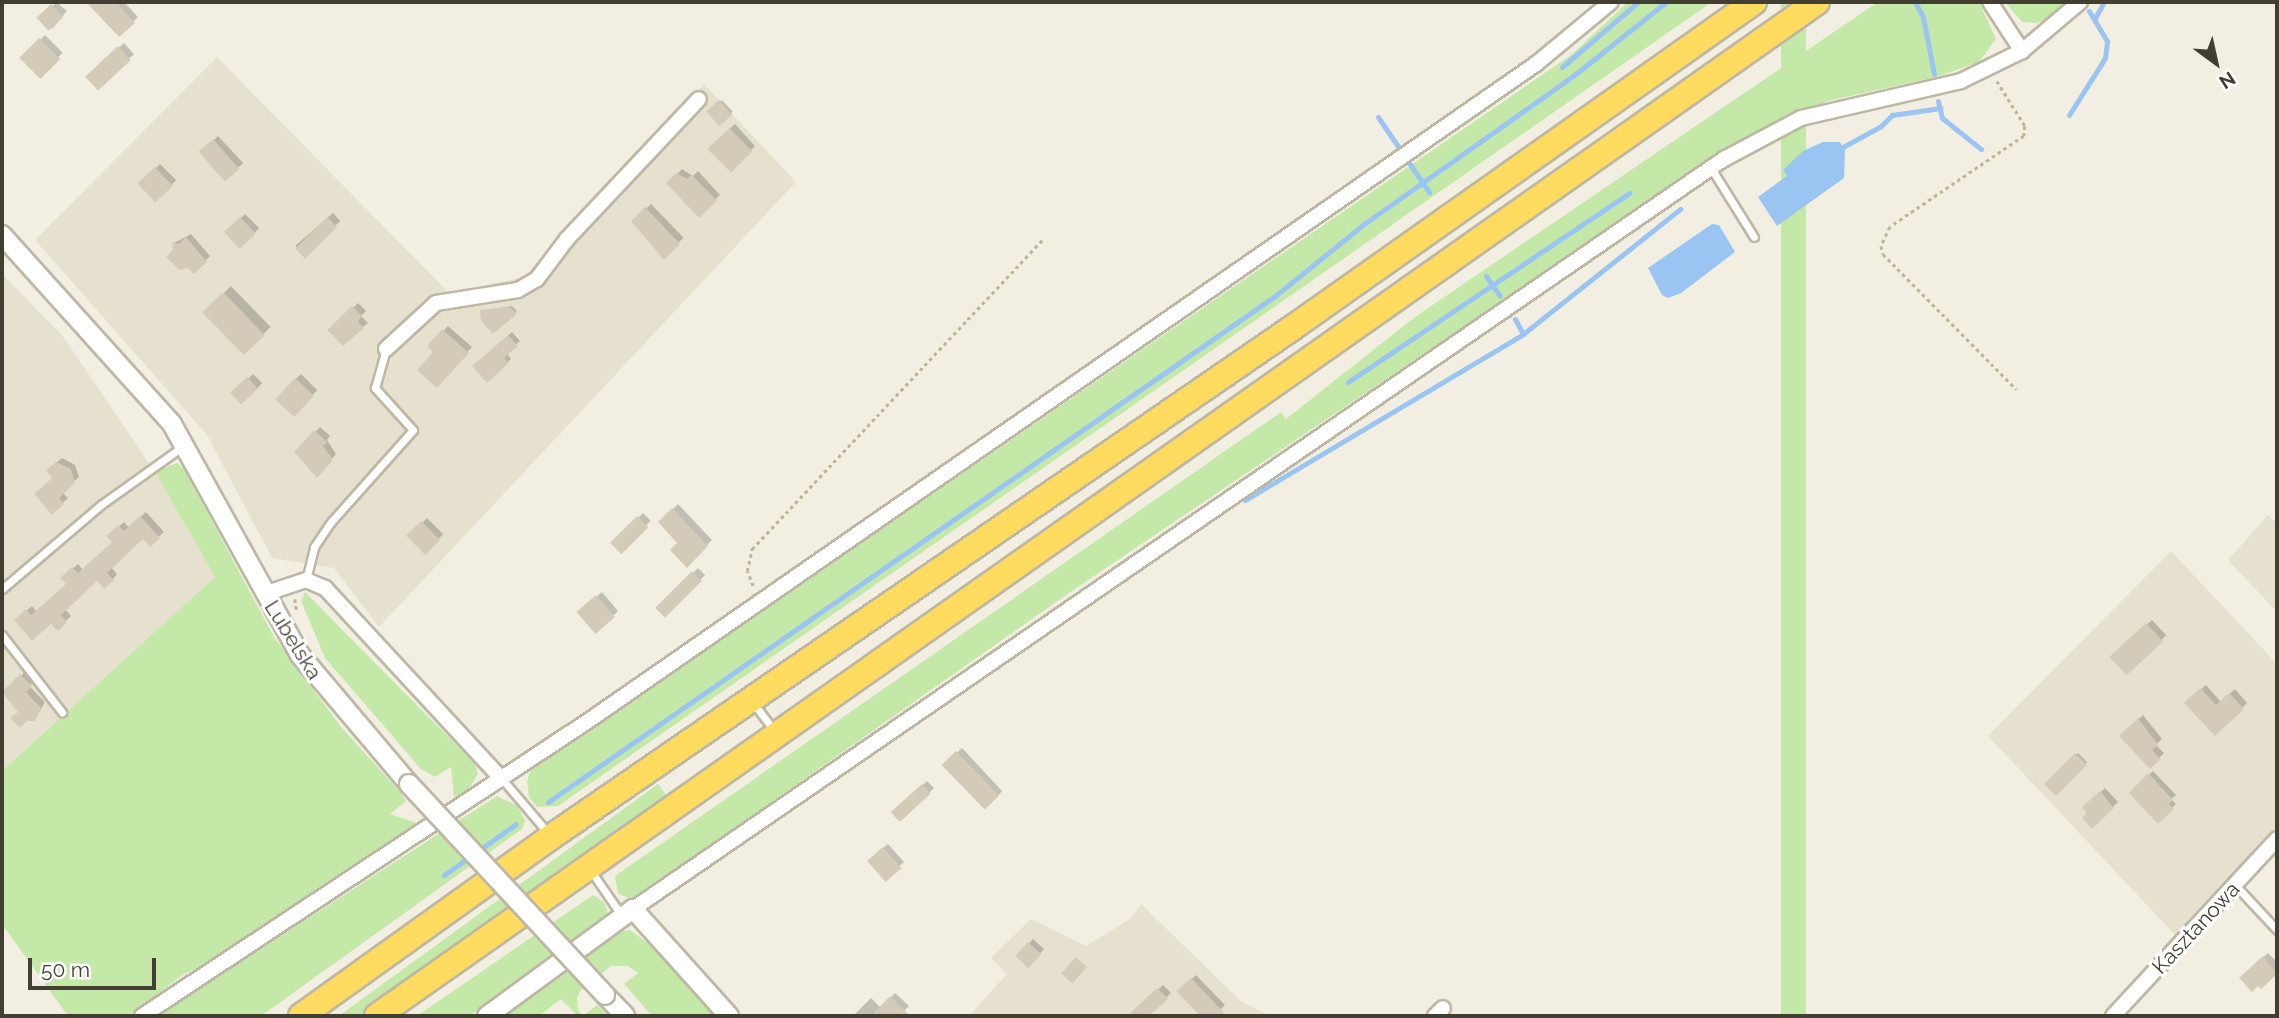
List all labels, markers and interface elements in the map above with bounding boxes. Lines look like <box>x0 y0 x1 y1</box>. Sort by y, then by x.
north arrow <box>2181 28 2251 98</box>
text: N <box>2215 67 2240 94</box>
street label: Lubelska <box>259 596 327 684</box>
street label: Kasztanowa <box>2147 877 2245 979</box>
scale bar <box>32 944 159 988</box>
text: 50 m <box>41 957 90 982</box>

